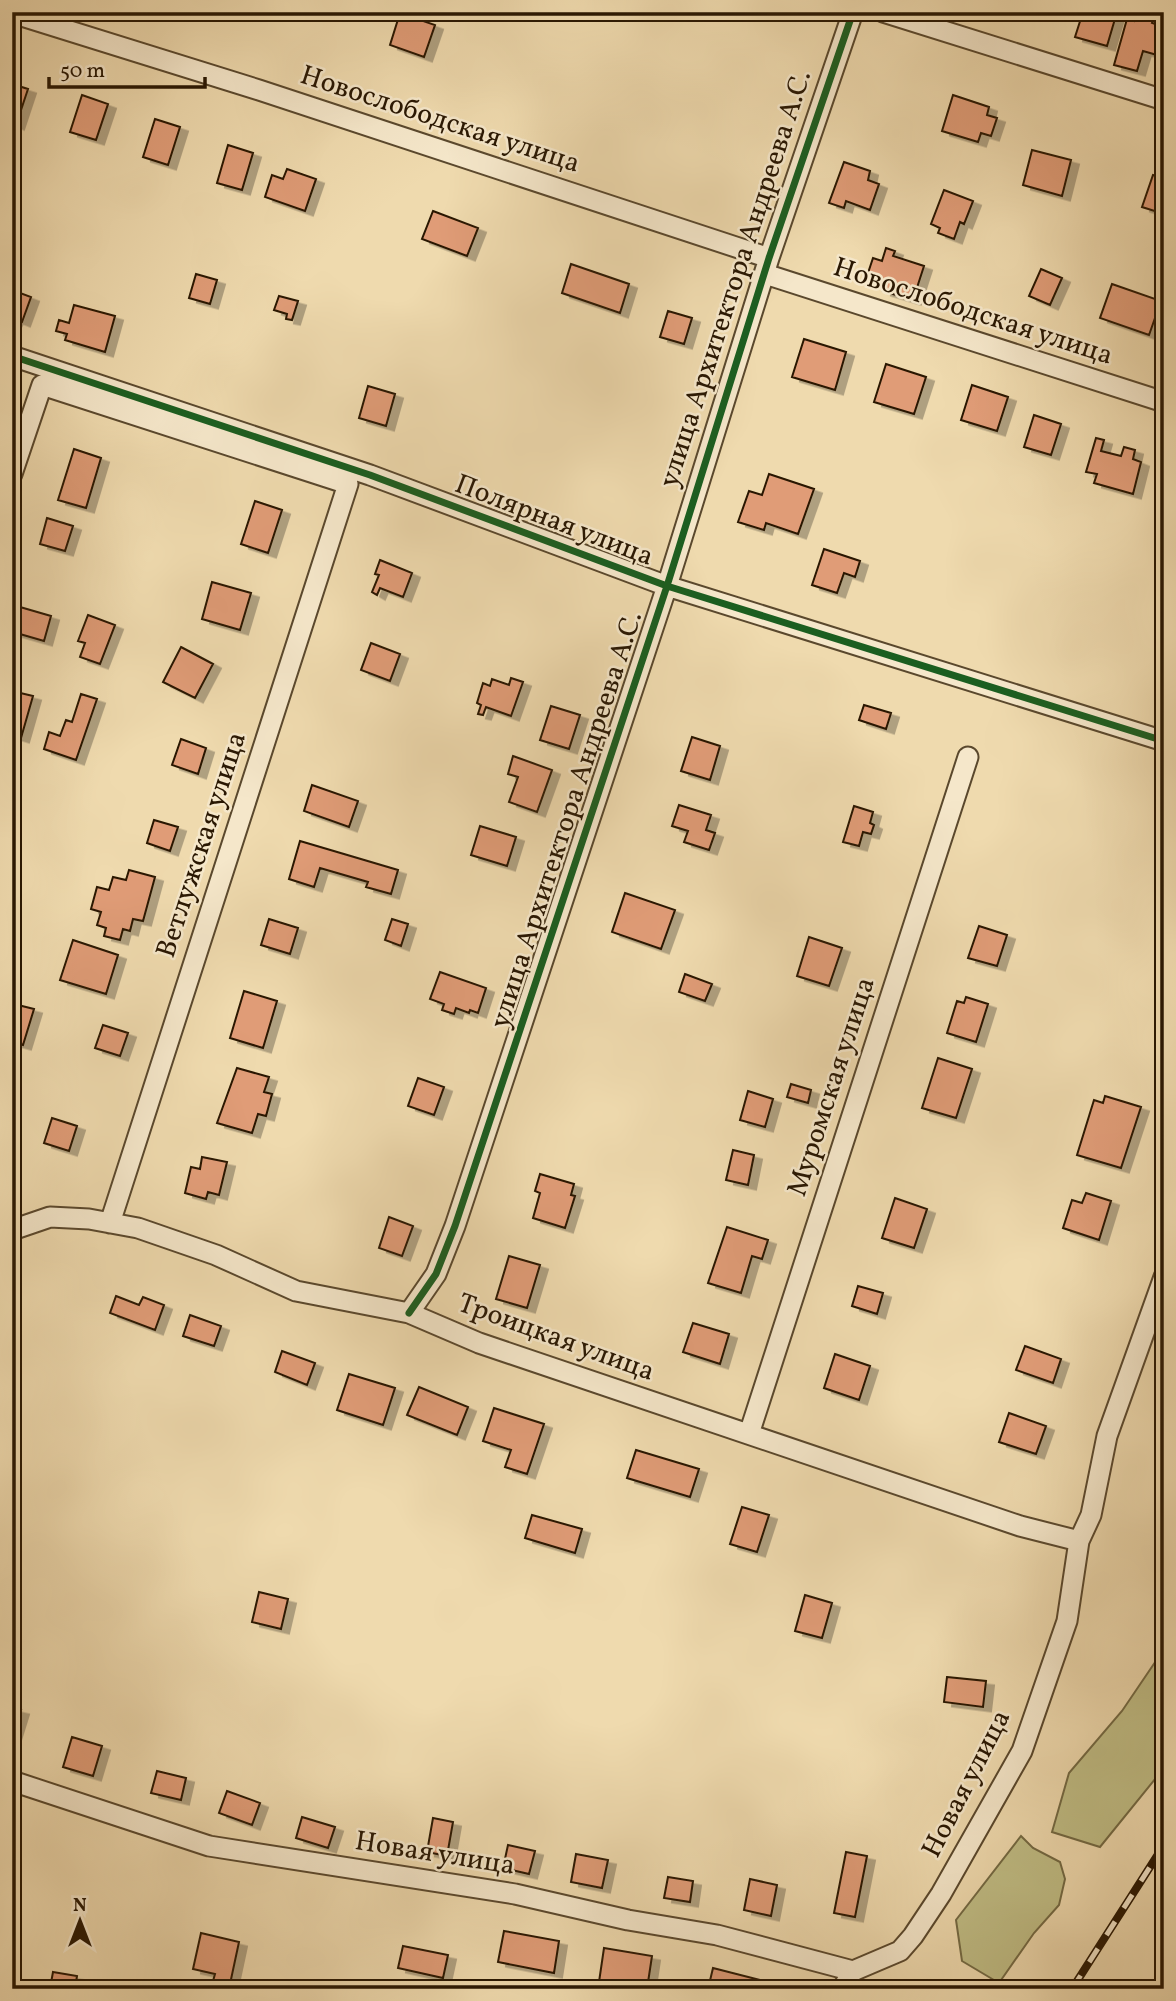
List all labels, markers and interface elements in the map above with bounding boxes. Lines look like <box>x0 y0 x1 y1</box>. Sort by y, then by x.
scale bar <box>49 46 205 90</box>
street label: Новослободская улица <box>295 56 585 184</box>
text: 50 m <box>60 57 105 86</box>
street label: улица Архитектора Андреева А.С. <box>650 65 822 493</box>
street label: Новослободская улица <box>828 248 1118 376</box>
street label: Полярная улица <box>449 465 659 577</box>
street label: улица Архитектора Андреева А.С. <box>481 606 653 1034</box>
street label: Ветлужская улица <box>147 727 257 963</box>
street label: Муромская улица <box>778 972 886 1202</box>
street label: Троицкая улица <box>452 1284 660 1392</box>
street label: Новая улица <box>913 1703 1021 1865</box>
street label: Новая улица <box>352 1822 518 1886</box>
north arrow <box>46 1885 116 1955</box>
text: N <box>73 1893 87 1919</box>

